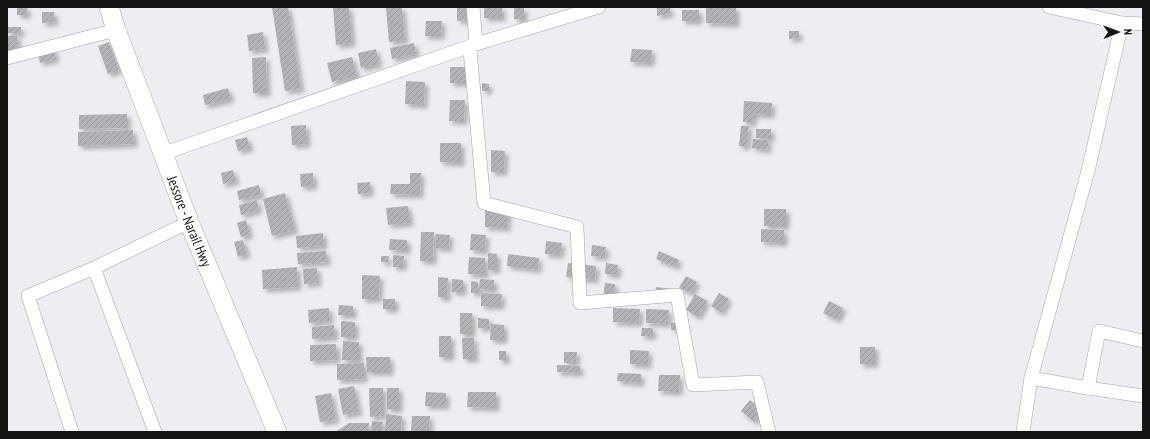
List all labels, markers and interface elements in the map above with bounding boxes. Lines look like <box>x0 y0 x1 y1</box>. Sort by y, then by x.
north arrow <box>1098 12 1138 52</box>
text: N <box>1121 29 1135 35</box>
street label: Jessore - Narail Hwy <box>163 172 216 270</box>

